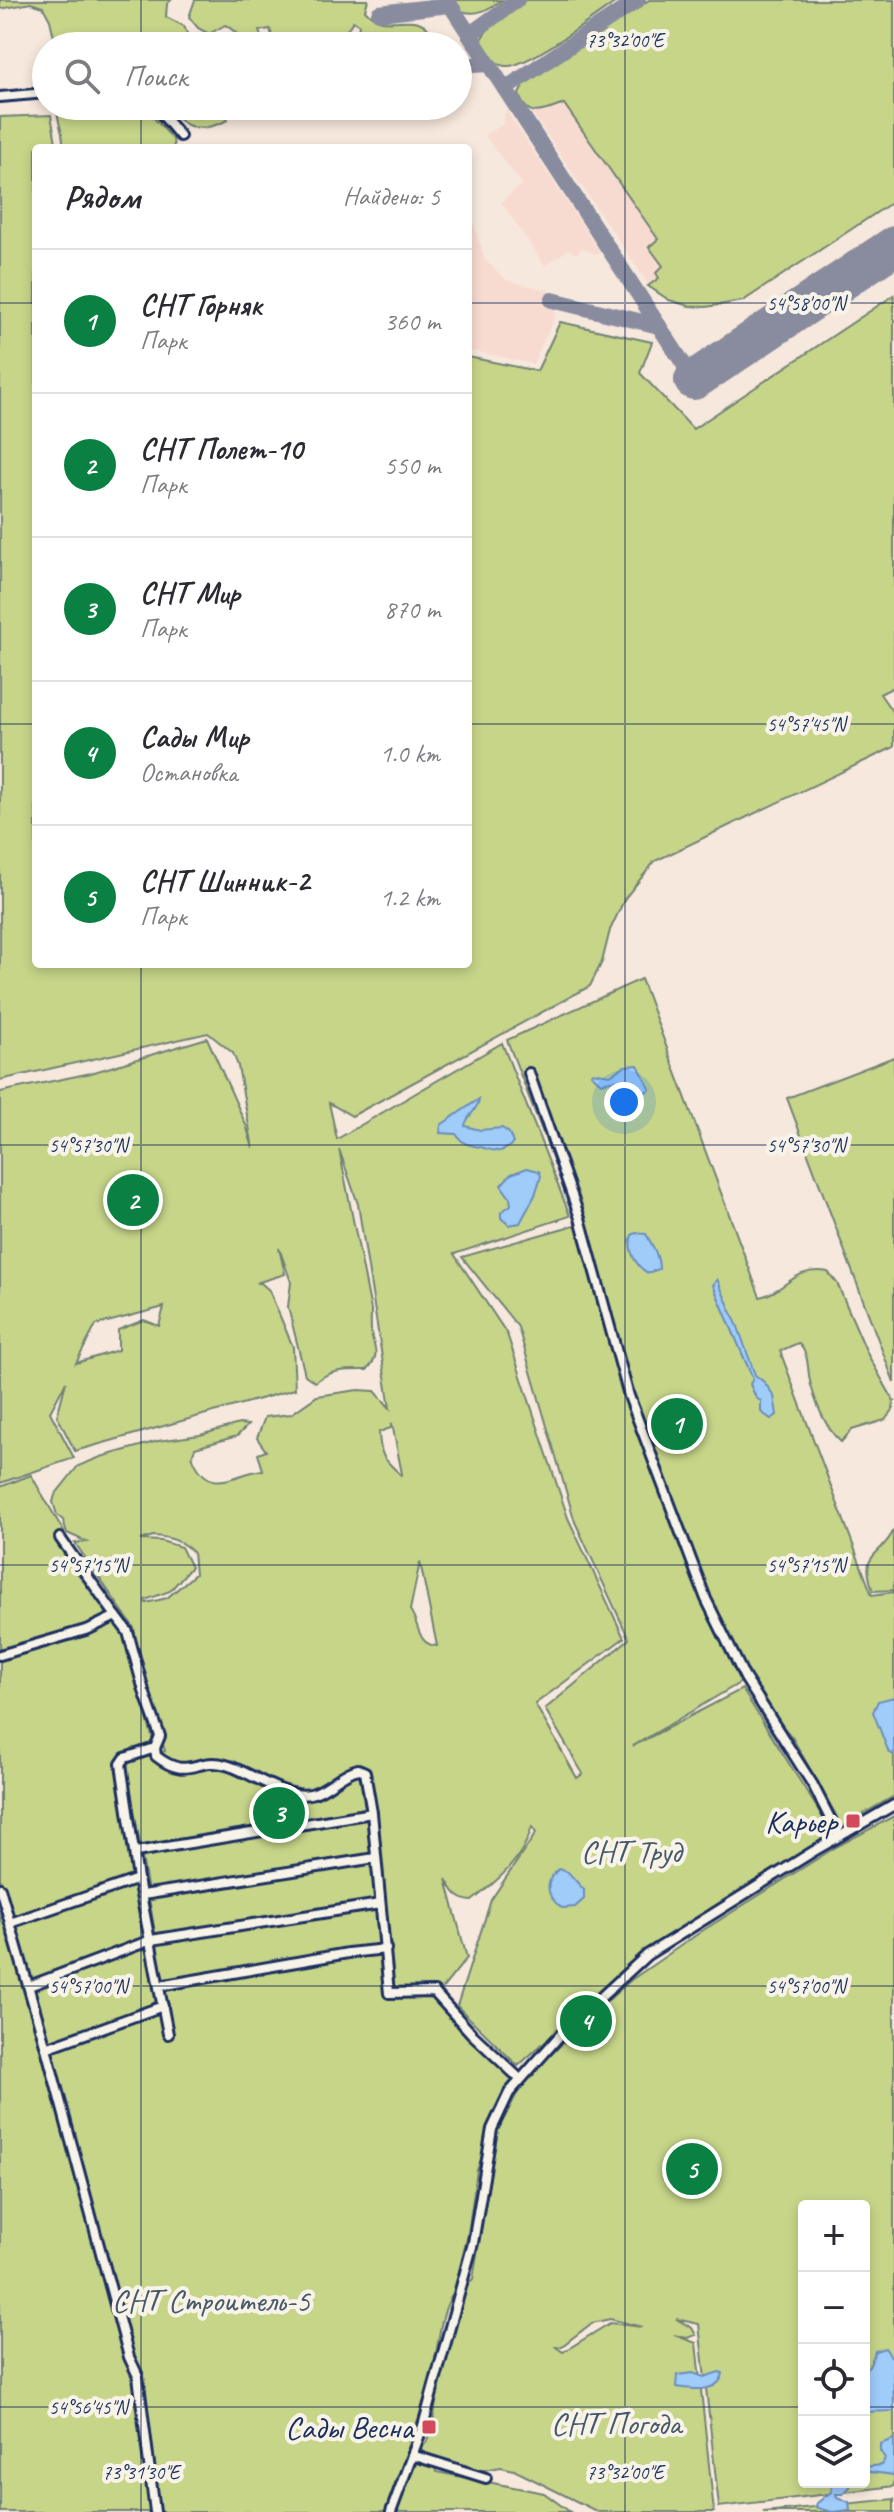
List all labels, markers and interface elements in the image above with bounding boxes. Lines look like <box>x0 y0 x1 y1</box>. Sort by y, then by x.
text: 73°32'00"E <box>586 28 666 53</box>
search box <box>32 32 472 120</box>
icon: search <box>60 54 104 98</box>
text: Поиск <box>124 57 187 95</box>
text: Рядом <box>64 175 140 218</box>
text: Найдено: 5 <box>343 180 440 213</box>
text: СНТ Горняк <box>140 286 262 324</box>
text: 54°58'00"N <box>767 291 848 316</box>
text: 1 <box>84 305 96 338</box>
text: 360 m <box>384 305 440 338</box>
text: Парк <box>140 324 186 357</box>
text: СНТ Полет-10 <box>140 430 302 468</box>
text: 2 <box>84 449 96 482</box>
text: 550 m <box>384 449 440 482</box>
text: Парк <box>140 468 186 501</box>
text: СНТ Мир <box>140 574 240 612</box>
text: 3 <box>84 593 96 626</box>
text: 870 m <box>384 593 440 626</box>
text: Парк <box>140 612 186 645</box>
text: 54°57'45"N <box>767 712 848 737</box>
text: Сады Мир <box>140 718 248 756</box>
text: 4 <box>84 737 96 770</box>
text: 1.0 km <box>380 737 440 770</box>
text: Остановка <box>140 756 237 789</box>
text: СНТ Шинник-2 <box>140 862 309 900</box>
text: 5 <box>84 881 96 914</box>
text: 1.2 km <box>380 881 440 914</box>
text: Парк <box>140 900 186 933</box>
your location <box>604 1082 644 1122</box>
text: 54°57'30"N <box>49 1133 130 1158</box>
text: 54°57'30"N <box>767 1133 848 1158</box>
pin: 2 <box>107 1170 159 1230</box>
pin: 1 <box>651 1394 703 1454</box>
text: 54°57'15"N <box>49 1553 130 1578</box>
text: 54°57'15"N <box>767 1553 848 1578</box>
pin: 3 <box>253 1783 305 1843</box>
place label: Карьер <box>765 1801 839 1842</box>
marker: Карьер <box>844 1812 862 1830</box>
park label: СНТ Труд <box>581 1831 684 1872</box>
text: 54°57'00"N <box>49 1974 130 1999</box>
text: 54°57'00"N <box>767 1974 848 1999</box>
pin: 4 <box>560 1991 612 2051</box>
pin: 5 <box>666 2139 718 2199</box>
map controls <box>798 2200 870 2488</box>
button: + <box>798 2200 870 2272</box>
button: − <box>798 2272 870 2344</box>
park label: СНТ Строитель-5 <box>112 2280 312 2321</box>
button: locate <box>798 2344 870 2416</box>
text: 54°56'45"N <box>49 2395 130 2420</box>
park label: СНТ Погода <box>551 2403 684 2444</box>
place label: Сады Весна <box>285 2407 415 2448</box>
button: layers <box>798 2416 870 2488</box>
marker: Сады Весна <box>420 2418 438 2436</box>
text: 73°31'30"E <box>102 2460 182 2485</box>
text: 73°32'00"E <box>586 2460 666 2485</box>

